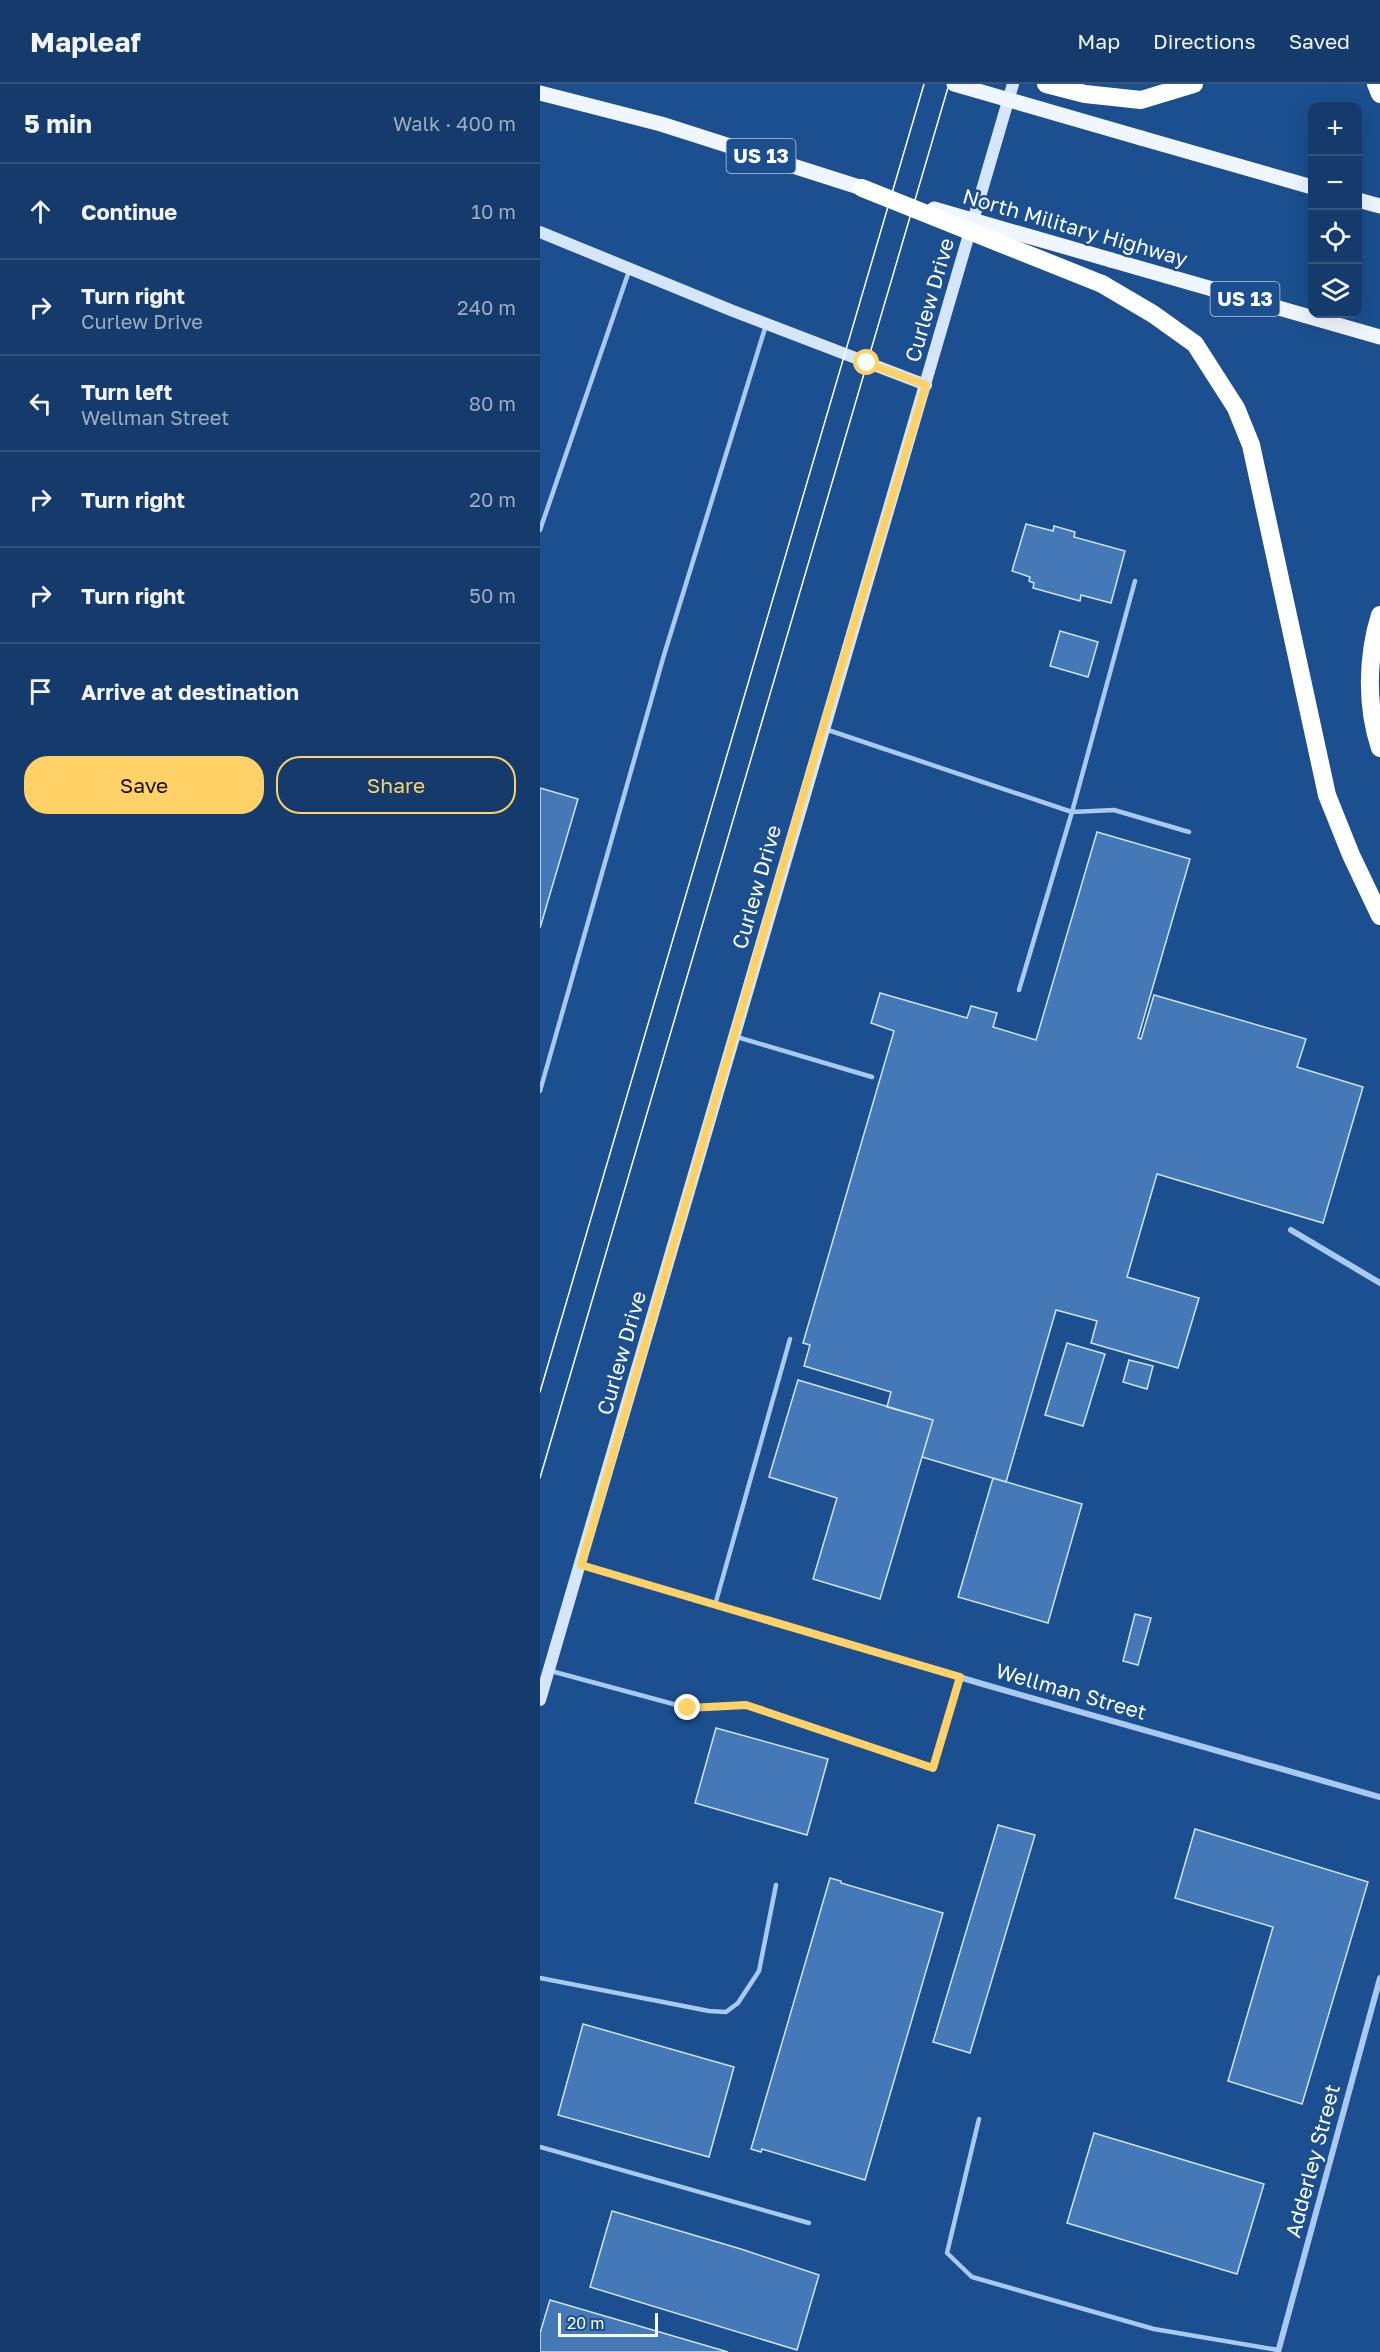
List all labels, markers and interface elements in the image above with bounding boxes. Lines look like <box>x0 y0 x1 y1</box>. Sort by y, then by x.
text: Mapleaf <box>30 25 141 58</box>
text: Map <box>1077 28 1120 54</box>
text: Directions <box>1153 28 1256 54</box>
text: Saved <box>1289 28 1350 54</box>
map controls <box>1308 102 1362 318</box>
button: + <box>1308 102 1362 156</box>
text: 5 min <box>24 108 92 139</box>
text: Walk · 400 m <box>393 111 516 135</box>
road number: US 13 <box>726 139 796 173</box>
button: − <box>1308 156 1362 210</box>
street label: North Military Highway <box>960 182 1191 272</box>
icon: ahead <box>24 195 57 228</box>
text: Continue <box>81 198 177 225</box>
text: 10 m <box>471 199 516 223</box>
button: locate <box>1308 210 1362 264</box>
street label: Curlew Drive <box>899 235 959 365</box>
button: layers <box>1308 264 1362 318</box>
text: Turn right <box>81 282 185 309</box>
road number: US 13 <box>1210 282 1280 316</box>
icon: right <box>24 291 57 324</box>
text: 240 m <box>457 295 516 319</box>
text: Curlew Drive <box>81 309 203 333</box>
route start <box>853 349 879 375</box>
text: Turn left <box>81 378 172 405</box>
icon: left <box>24 387 57 420</box>
text: 80 m <box>469 391 516 415</box>
text: Wellman Street <box>81 405 229 429</box>
icon: right <box>24 483 57 516</box>
text: Turn right <box>81 486 185 513</box>
text: 20 m <box>469 487 516 511</box>
icon: right <box>24 579 57 612</box>
text: Turn right <box>81 582 185 609</box>
text: 50 m <box>469 583 516 607</box>
icon: arrive <box>24 675 57 708</box>
text: Arrive at destination <box>81 678 299 705</box>
button: Save <box>24 756 264 814</box>
button: Share <box>276 756 516 814</box>
street label: Curlew Drive <box>726 822 786 952</box>
street label: Curlew Drive <box>591 1288 651 1418</box>
street label: Wellman Street <box>993 1657 1150 1725</box>
route end <box>674 1694 700 1720</box>
street label: Adderley Street <box>1279 2081 1345 2240</box>
scale bar <box>558 2310 658 2338</box>
text: 20 m <box>567 2313 604 2333</box>

